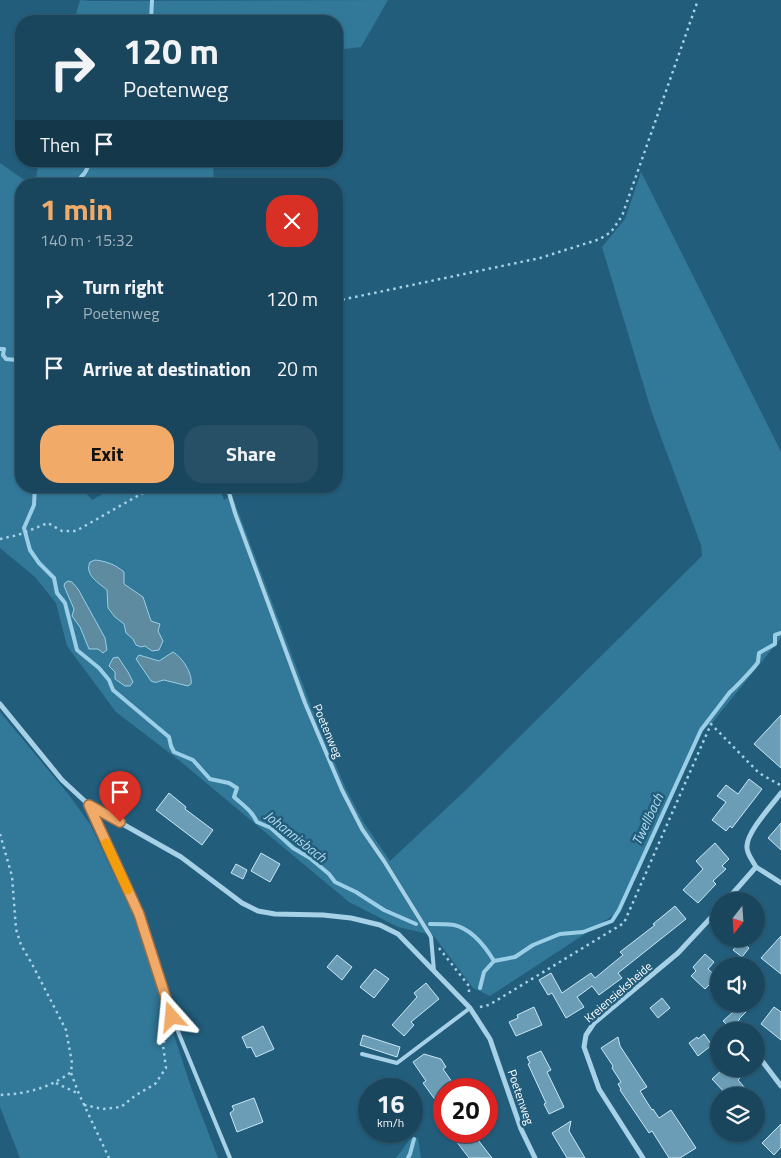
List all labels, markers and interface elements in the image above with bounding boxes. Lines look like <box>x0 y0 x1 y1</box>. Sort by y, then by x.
text: 120 m <box>123 24 219 78</box>
icon: right <box>40 35 105 100</box>
text: Poetenweg <box>123 72 228 106</box>
text: Then <box>40 130 80 159</box>
icon: arrive <box>90 130 118 158</box>
text: 1 min <box>40 186 113 232</box>
button: close <box>266 195 318 247</box>
text: 140 m · 15:32 <box>40 228 134 252</box>
text: Turn right <box>83 272 164 301</box>
icon: right <box>40 284 68 312</box>
text: 120 m <box>266 284 318 313</box>
text: Poetenweg <box>83 301 160 325</box>
icon: arrive <box>40 354 68 382</box>
text: Arrive at destination <box>83 354 251 383</box>
text: 20 m <box>277 354 318 383</box>
button: Exit <box>40 425 174 483</box>
button: Share <box>184 425 318 483</box>
street label: Poetenweg <box>308 701 348 761</box>
pin <box>99 771 141 822</box>
icon: arrive <box>106 778 134 806</box>
water label: Twellbach <box>626 789 669 848</box>
water label: Johannisbach <box>260 805 332 868</box>
north arrow <box>710 892 765 948</box>
map controls <box>710 892 765 1142</box>
street label: Kreiensieksheide <box>580 957 656 1027</box>
button: sound <box>710 957 765 1012</box>
position arrow <box>145 990 197 1042</box>
button: search <box>710 1022 765 1077</box>
street label: Poetenweg <box>503 1067 539 1127</box>
speed limit sign: 20 <box>433 1078 498 1143</box>
text: 16 <box>376 1085 405 1123</box>
button: layers <box>710 1087 765 1142</box>
text: km/h <box>377 1113 404 1132</box>

